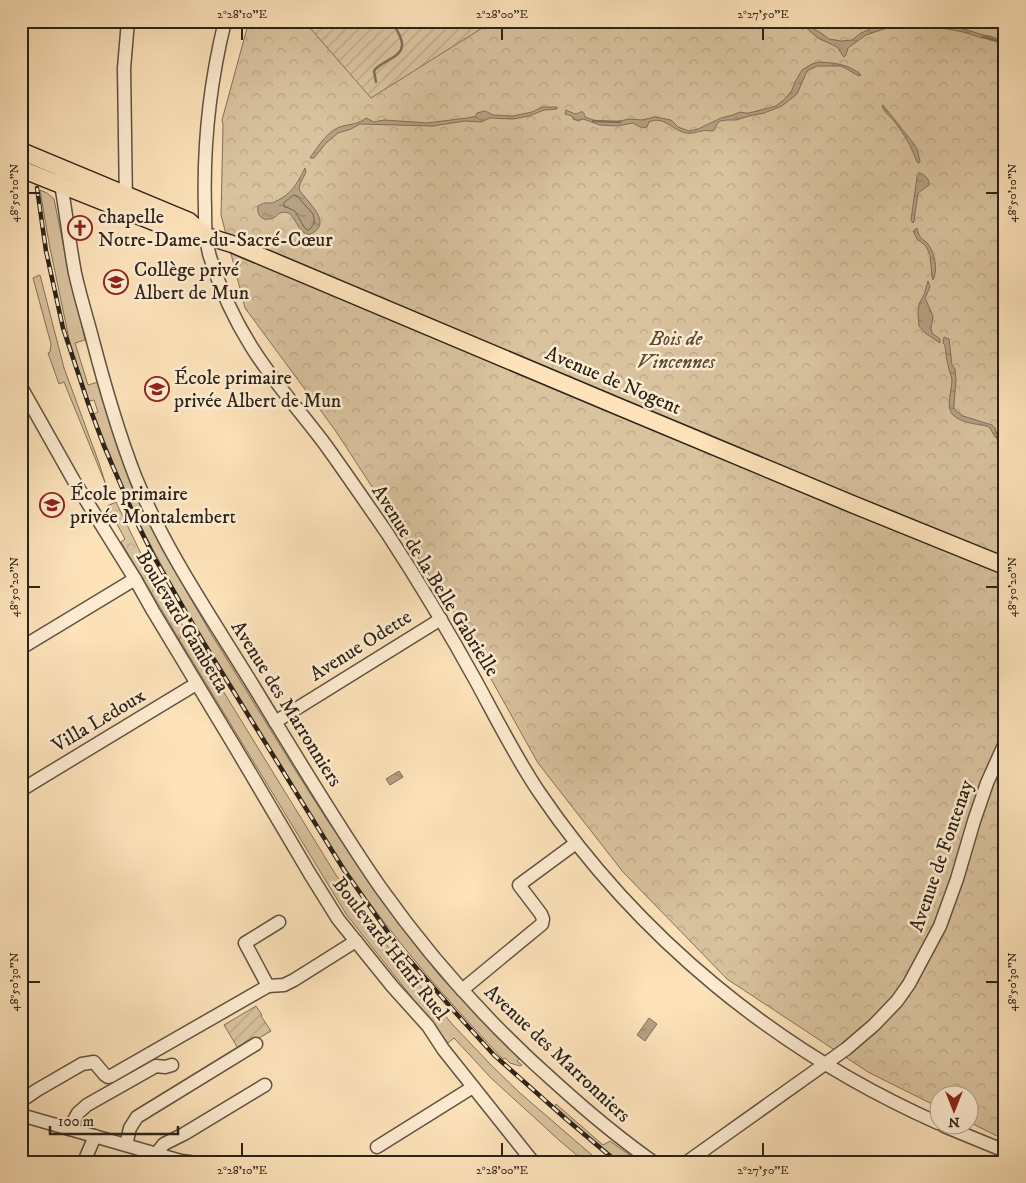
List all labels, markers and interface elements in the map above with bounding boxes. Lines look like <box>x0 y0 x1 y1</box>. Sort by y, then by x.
text: 2°28'10"E <box>217 7 267 22</box>
text: 2°28'00"E <box>476 7 529 22</box>
text: 2°27'50"E <box>737 7 789 22</box>
text: 48°50'10"N <box>7 163 22 222</box>
text: 48°50'10"N <box>1005 163 1020 222</box>
place label: chapelle Notre-Dame-du-Sacré-Cœur <box>98 205 333 253</box>
church icon: chapelle Notre-Dame-du-Sacré-Cœur <box>67 215 93 241</box>
place label: Collège privé Albert de Mun <box>134 258 250 306</box>
school or university icon: Collège privé Albert de Mun <box>103 269 129 295</box>
park label: Bois de Vincennes <box>637 327 716 375</box>
street label: Avenue de Nogent <box>541 341 685 421</box>
place label: École primaire privée Albert de Mun <box>173 366 342 414</box>
school or university icon: École primaire privée Albert de Mun <box>144 376 170 402</box>
street label: Avenue de la Belle Gabrielle <box>366 480 504 682</box>
place label: École primaire privée Montalembert <box>69 482 236 530</box>
school or university icon: École primaire privée Montalembert <box>39 492 65 518</box>
street label: Boulevard Gambetta <box>130 546 235 698</box>
text: 48°50'20"N <box>7 557 22 617</box>
text: 48°50'20"N <box>1005 557 1020 617</box>
street label: Avenue Odette <box>305 605 417 687</box>
street label: Avenue des Marronniers <box>225 616 347 792</box>
street label: Villa Ledoux <box>47 683 150 759</box>
street label: Avenue de Fontenay <box>904 776 980 935</box>
street label: Boulevard Henri Ruel <box>326 873 454 1025</box>
text: 48°50'30"N <box>7 952 22 1012</box>
text: 48°50'30"N <box>1005 952 1020 1012</box>
street label: Avenue des Marronniers <box>479 980 636 1128</box>
north arrow <box>928 1086 978 1136</box>
scale bar <box>50 1103 178 1135</box>
text: 100 m <box>58 1112 94 1131</box>
text: N <box>948 1113 960 1131</box>
text: 2°28'10"E <box>217 1163 267 1178</box>
text: 2°28'00"E <box>476 1163 529 1178</box>
text: 2°27'50"E <box>737 1163 789 1178</box>

